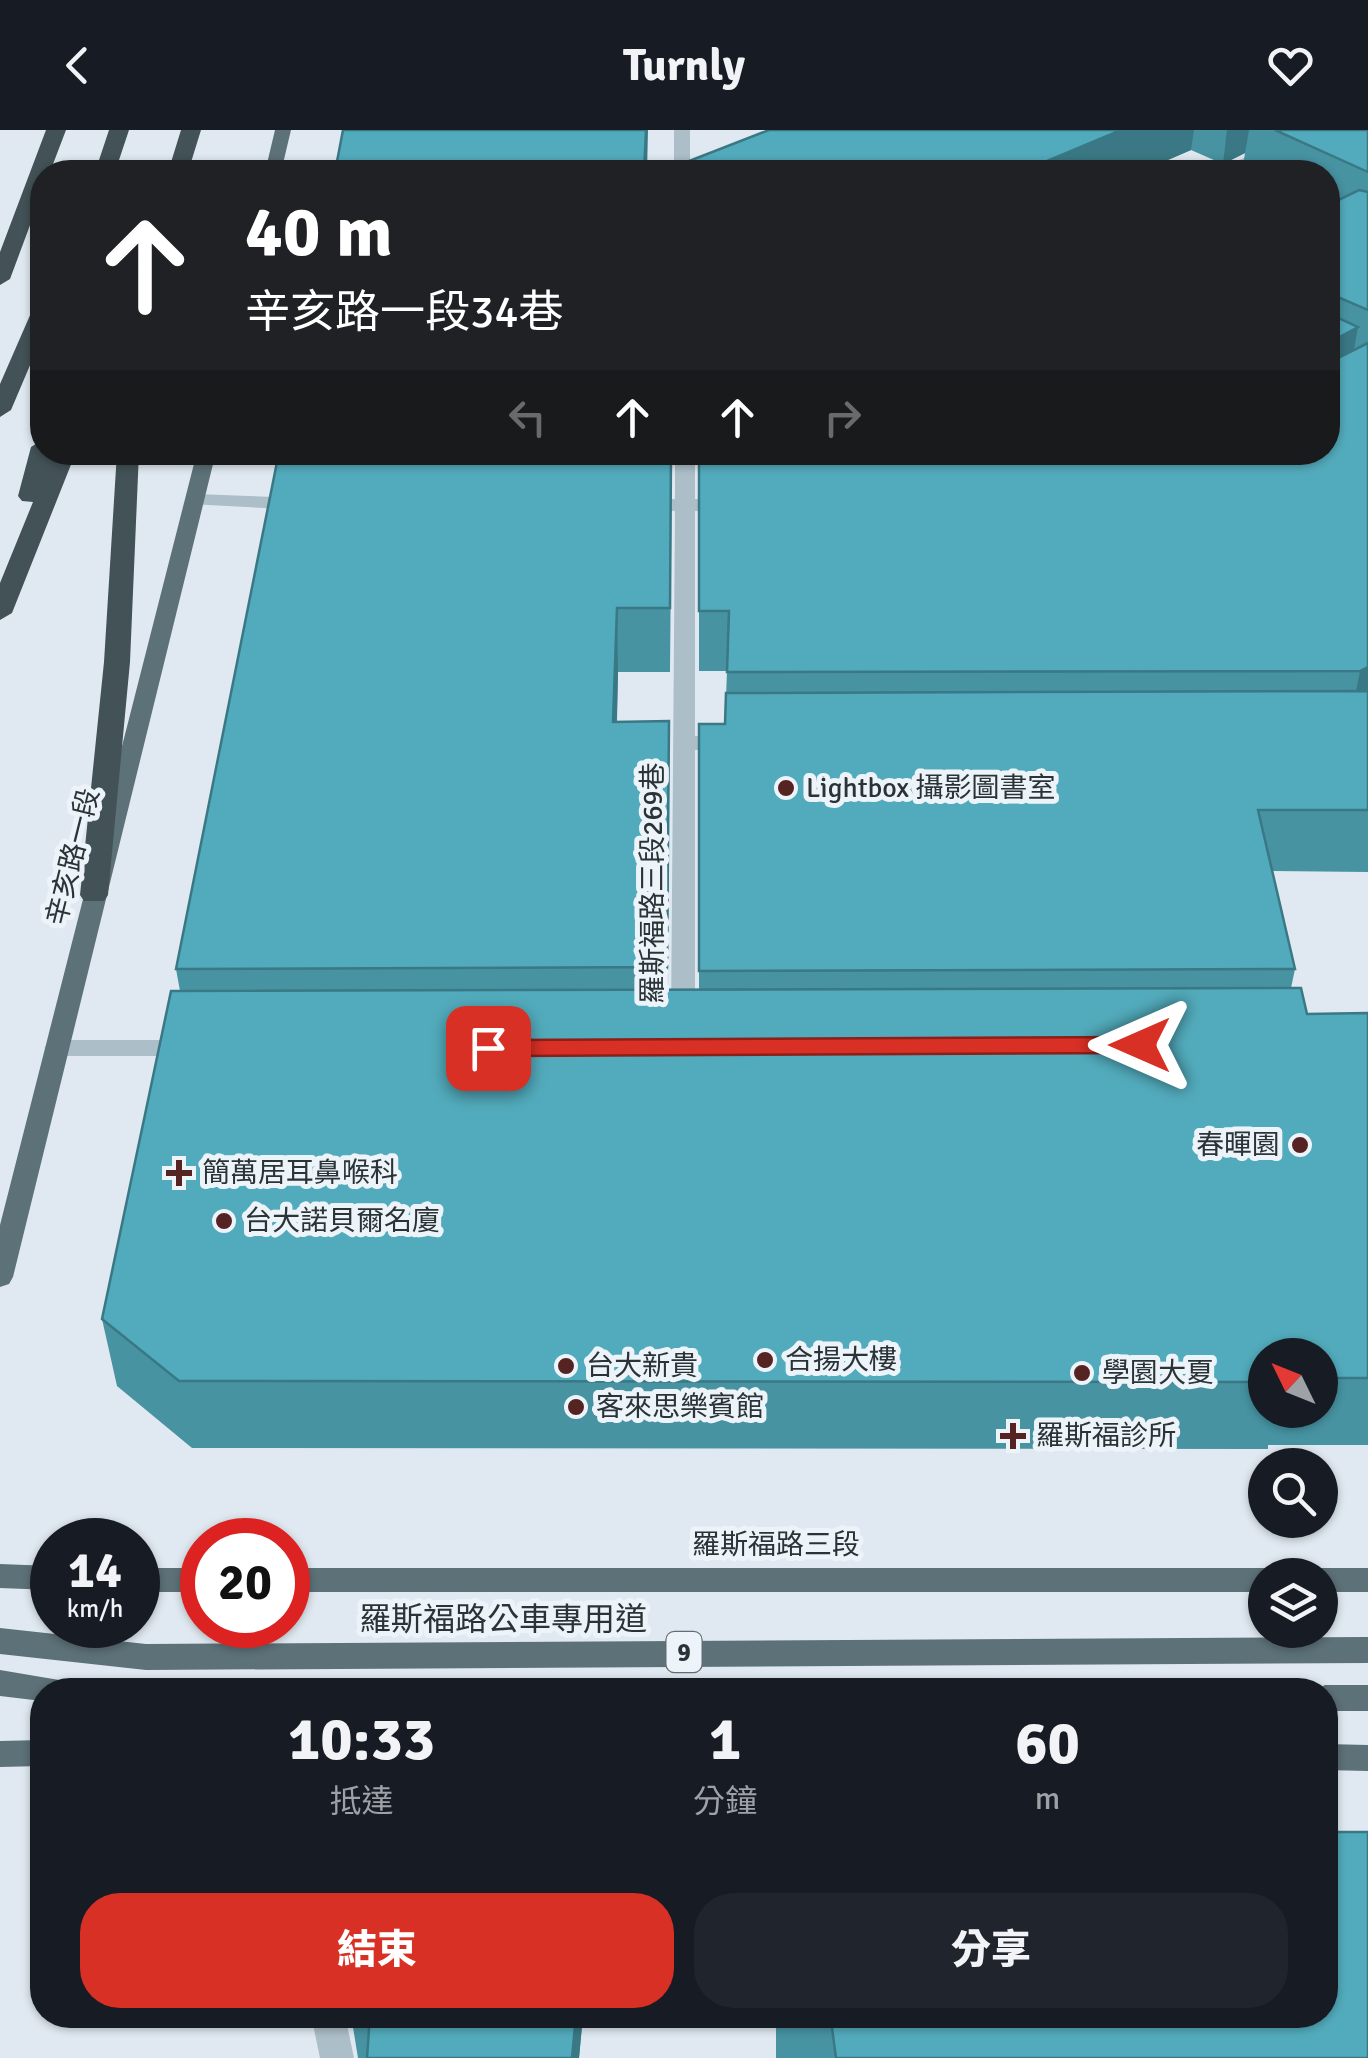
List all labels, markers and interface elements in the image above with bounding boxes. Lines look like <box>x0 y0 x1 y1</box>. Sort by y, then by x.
icon: back <box>50 38 105 93</box>
text: Turnly <box>623 38 745 93</box>
icon: heart <box>1263 38 1318 93</box>
text: 40 m <box>245 189 393 275</box>
icon: ahead <box>80 200 210 330</box>
text: 辛亥路一段34巷 <box>245 285 564 340</box>
icon: left <box>500 390 555 445</box>
icon: ahead <box>605 390 660 445</box>
icon: ahead <box>710 390 765 445</box>
icon: right <box>815 390 870 445</box>
street label: 羅斯福路三段269巷 <box>636 762 670 1004</box>
place label: Lightbox 攝影圖書室 <box>806 771 1055 805</box>
marker: Lightbox 攝影圖書室 <box>775 777 797 799</box>
street label: 辛亥路一段 <box>40 785 106 929</box>
position arrow <box>1088 993 1192 1097</box>
pin <box>446 1006 531 1091</box>
icon: arrive <box>461 1021 516 1076</box>
place label: 春暉園 <box>1196 1128 1280 1162</box>
marker: 春暉園 <box>1289 1134 1311 1156</box>
place label: 簡萬居耳鼻喉科 <box>202 1156 398 1190</box>
marker: 簡萬居耳鼻喉科 <box>166 1160 192 1186</box>
place label: 台大諾貝爾名廈 <box>244 1204 440 1238</box>
marker: 台大諾貝爾名廈 <box>213 1210 235 1232</box>
north arrow <box>1248 1338 1338 1428</box>
map controls <box>1248 1338 1338 1648</box>
place label: 合揚大樓 <box>785 1343 897 1377</box>
place label: 台大新貴 <box>586 1349 698 1383</box>
marker: 合揚大樓 <box>754 1349 776 1371</box>
marker: 台大新貴 <box>555 1355 577 1377</box>
place label: 學園大夏 <box>1102 1356 1214 1390</box>
marker: 學園大夏 <box>1071 1362 1093 1384</box>
place label: 客來思樂賓館 <box>596 1390 764 1424</box>
marker: 客來思樂賓館 <box>565 1396 587 1418</box>
place label: 羅斯福診所 <box>1036 1419 1176 1453</box>
marker: 羅斯福診所 <box>1000 1423 1026 1449</box>
button: search <box>1248 1448 1338 1538</box>
speed limit sign: 20 <box>180 1518 310 1648</box>
street label: 羅斯福路三段 <box>692 1528 860 1562</box>
text: 14 <box>68 1540 122 1602</box>
button: layers <box>1248 1558 1338 1648</box>
text: km/h <box>67 1593 123 1624</box>
street label: 羅斯福路公車專用道 <box>359 1600 647 1639</box>
road number: 9 <box>666 1632 702 1672</box>
text: 10:33 <box>288 1703 435 1777</box>
text: 1 <box>709 1703 741 1777</box>
text: 60 <box>1015 1707 1080 1781</box>
text: m <box>1035 1779 1060 1818</box>
text: 抵達 <box>330 1782 394 1821</box>
text: 分鐘 <box>693 1782 757 1821</box>
button: 結束 <box>80 1893 674 2008</box>
button: 分享 <box>694 1893 1288 2008</box>

